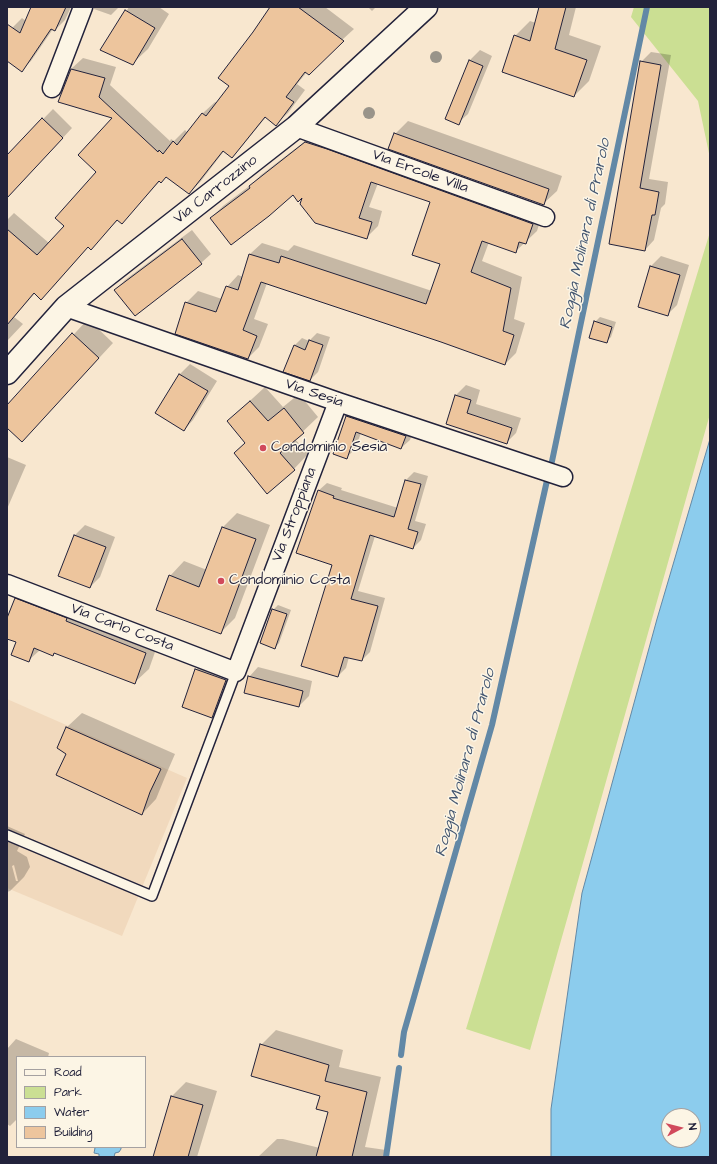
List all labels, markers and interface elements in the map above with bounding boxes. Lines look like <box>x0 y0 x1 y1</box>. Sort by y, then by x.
water label: Roggia Molinara di Prarolo <box>556 137 616 331</box>
street label: Via Ercole Villa <box>370 146 470 198</box>
street label: Via Carrozzino <box>170 152 262 228</box>
street label: Via Sesia <box>282 376 346 412</box>
place label: Condominio Sesia <box>271 439 387 457</box>
marker: Condominio Sesia <box>258 443 268 453</box>
street label: Via Stroppiana <box>269 465 321 565</box>
place label: Condominio Costa <box>229 572 350 590</box>
marker: Condominio Costa <box>216 576 226 586</box>
street label: Via Carlo Costa <box>68 600 176 656</box>
water label: Roggia Molinara di Prarolo <box>432 667 500 859</box>
legend <box>16 1056 146 1148</box>
text: Road <box>54 1064 82 1081</box>
text: Park <box>54 1084 82 1101</box>
text: Water <box>54 1104 89 1121</box>
north arrow <box>661 1108 701 1148</box>
text: N <box>685 1122 700 1131</box>
text: Building <box>54 1124 92 1141</box>

